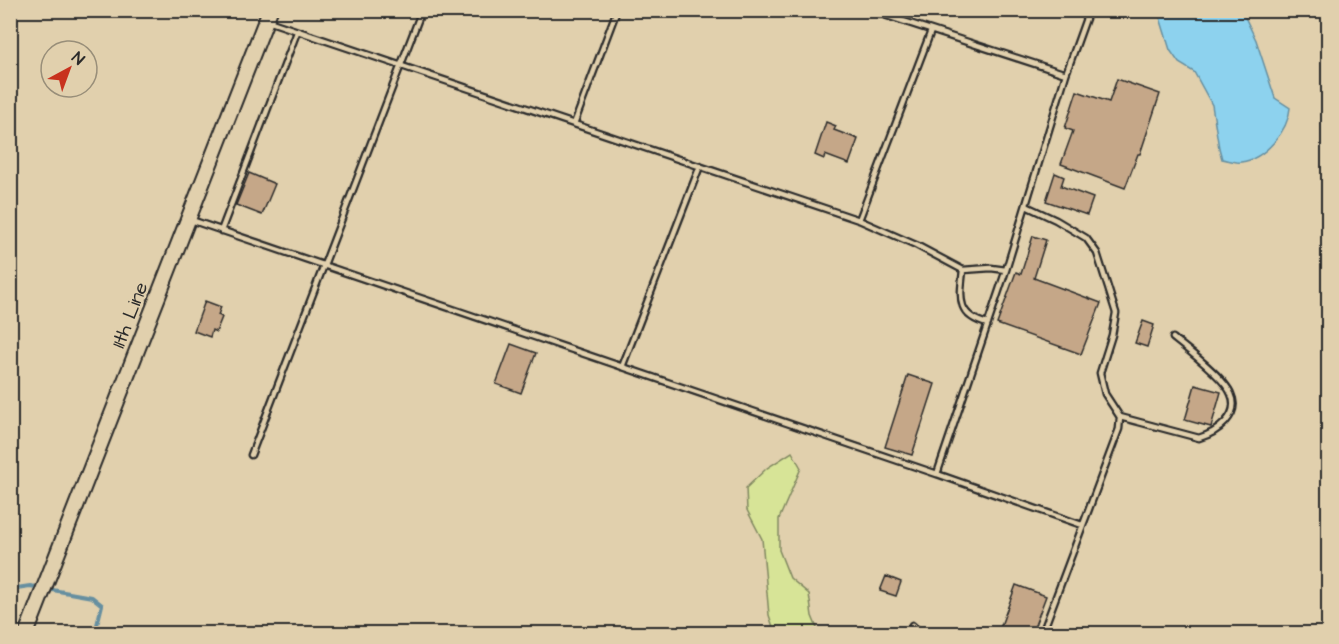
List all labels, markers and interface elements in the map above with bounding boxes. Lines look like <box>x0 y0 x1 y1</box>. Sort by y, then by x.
north arrow <box>39 39 99 99</box>
text: N <box>67 47 89 70</box>
street label: 11th Line <box>105 278 155 352</box>

